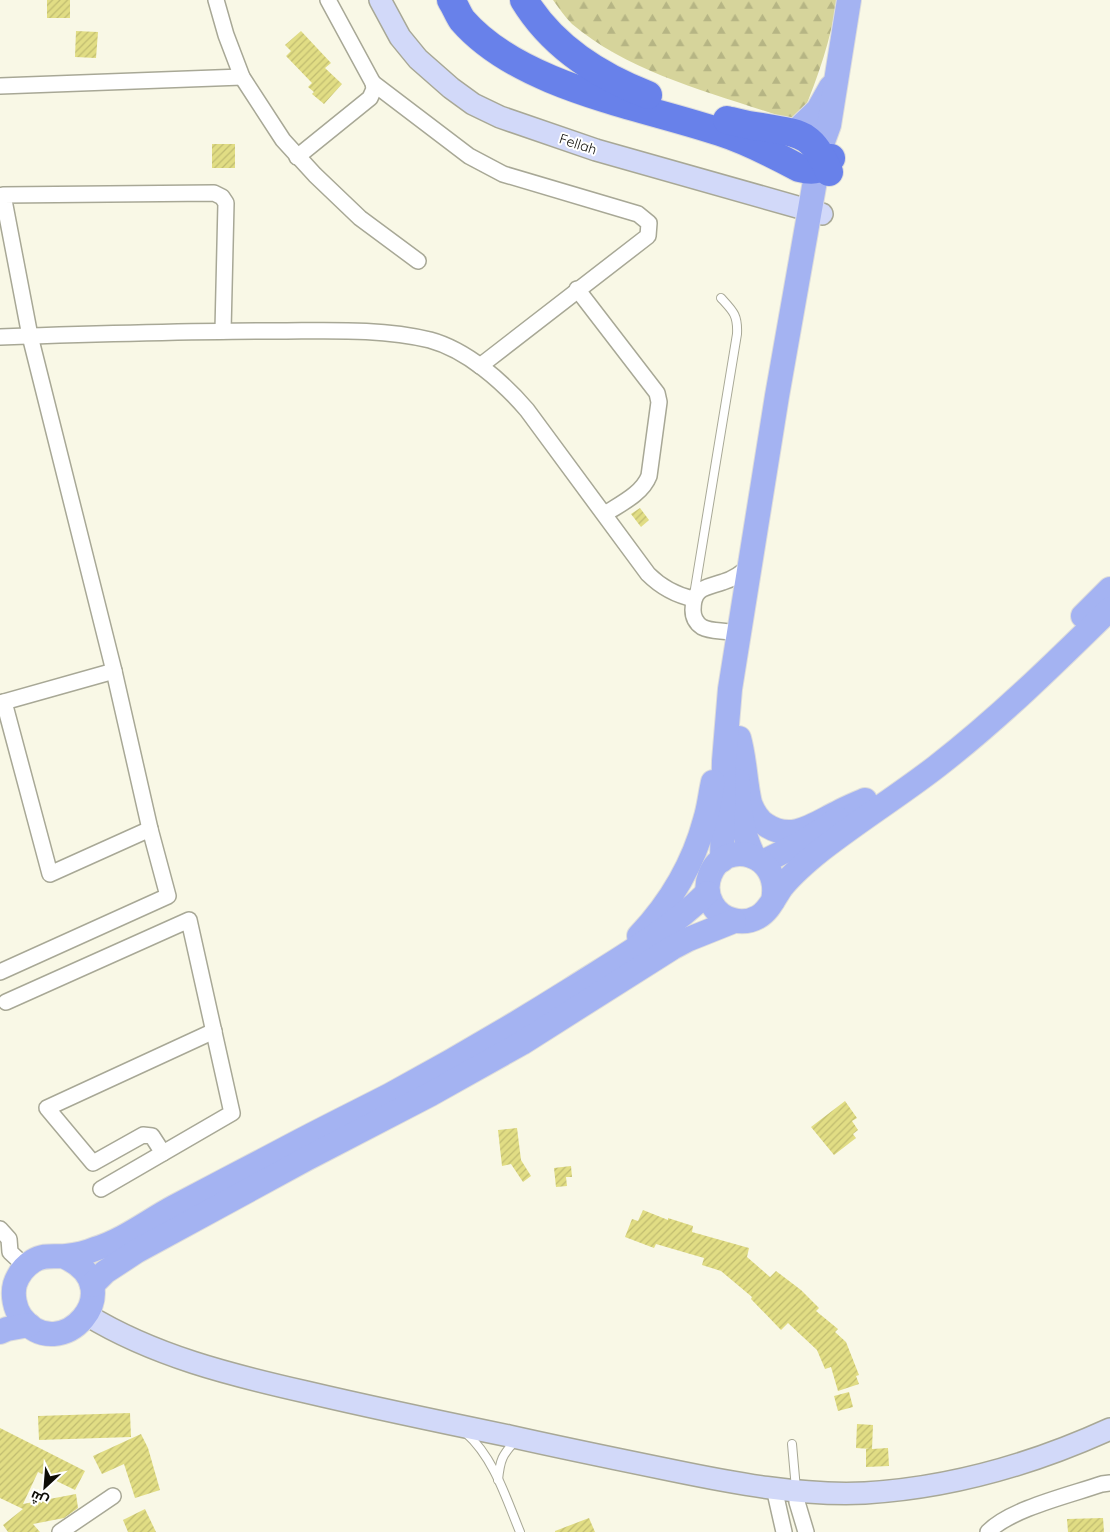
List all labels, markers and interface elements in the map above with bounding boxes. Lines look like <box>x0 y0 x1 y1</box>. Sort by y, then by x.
street label: Fellah <box>557 129 599 159</box>
north arrow <box>20 1462 70 1512</box>
text: ش <box>27 1487 51 1511</box>

